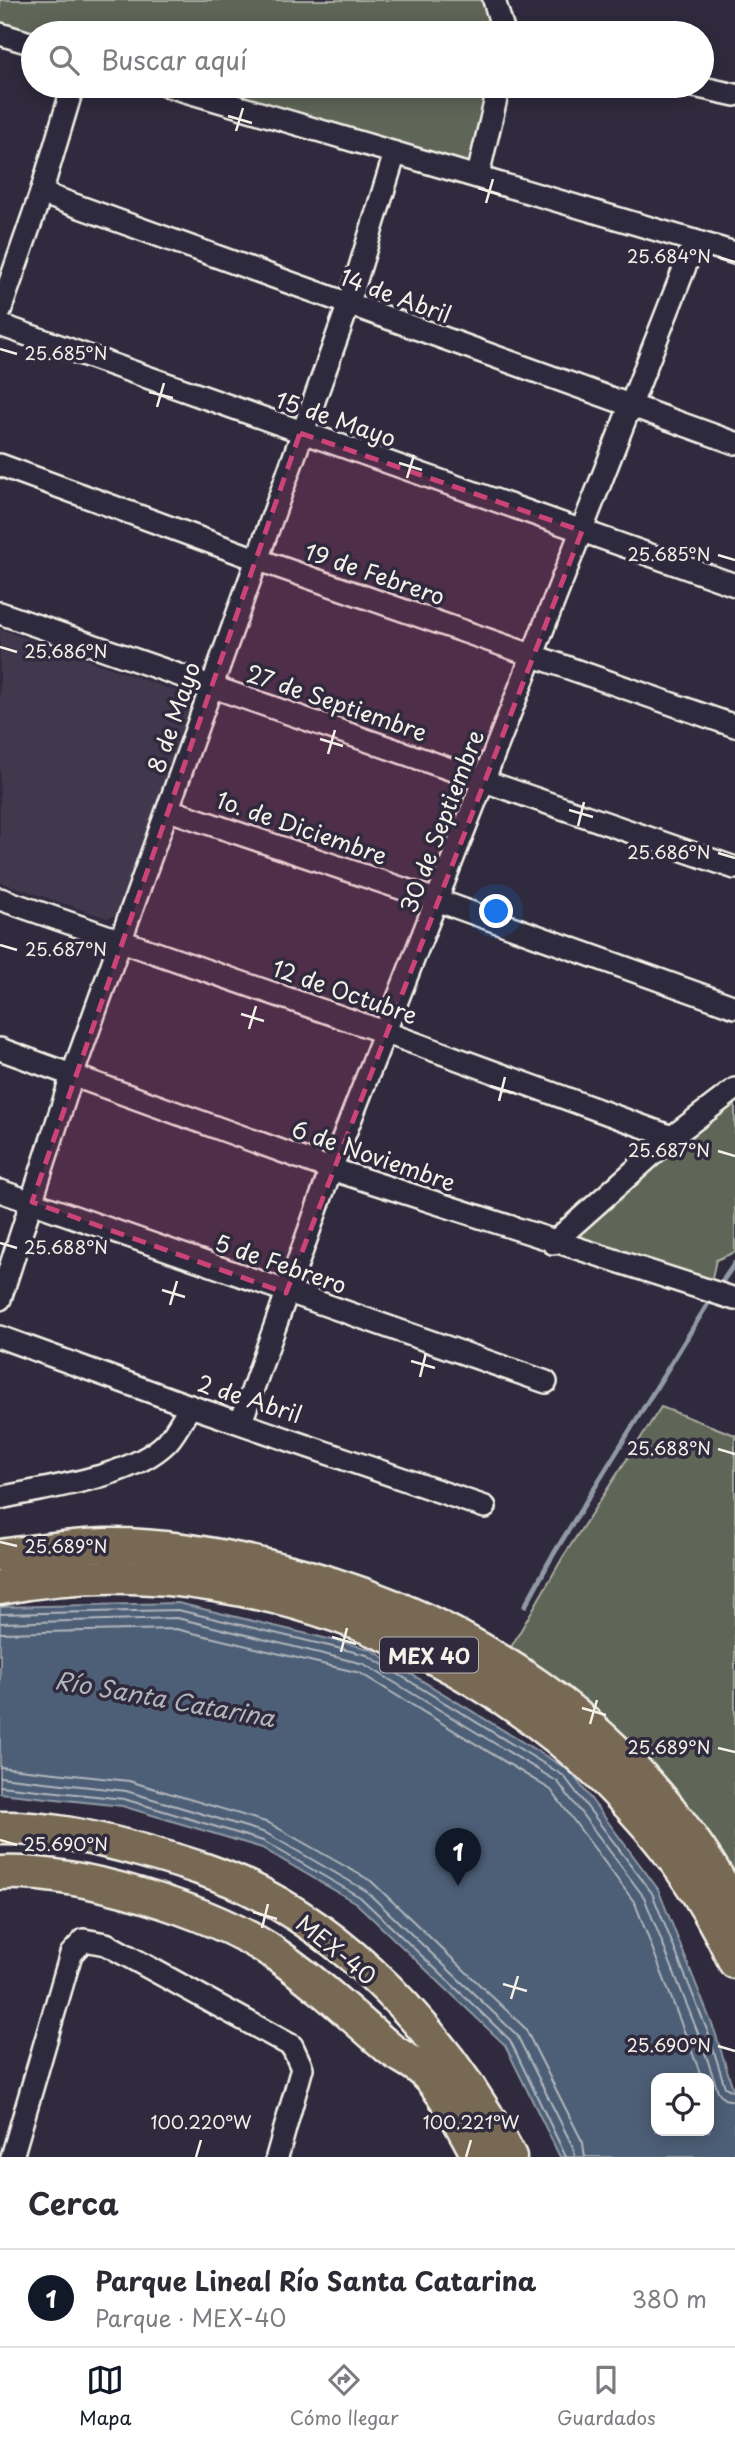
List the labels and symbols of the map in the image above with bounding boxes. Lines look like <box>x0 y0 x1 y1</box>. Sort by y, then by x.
text: 25.684°N <box>627 242 711 269</box>
street label: 14 de Abril <box>335 259 457 331</box>
text: 25.685°N <box>24 339 108 366</box>
street label: 15 de Mayo <box>271 381 401 455</box>
street label: 19 de Febrero <box>300 533 450 613</box>
text: 25.685°N <box>627 540 711 567</box>
text: 25.686°N <box>24 637 108 664</box>
street label: 27 de Septiembre <box>242 655 432 749</box>
street label: 8 de Mayo <box>138 657 208 777</box>
street label: 30 de Septiembre <box>390 724 492 918</box>
street label: 1o. de Diciembre <box>212 781 392 873</box>
text: 25.686°N <box>627 838 711 865</box>
your location <box>479 894 513 928</box>
text: 25.687°N <box>25 935 107 962</box>
street label: 12 de Octubre <box>268 950 422 1032</box>
street label: 6 de Noviembre <box>287 1111 461 1199</box>
text: 25.687°N <box>628 1136 710 1163</box>
street label: 5 de Febrero <box>210 1224 352 1302</box>
text: 25.688°N <box>24 1233 108 1260</box>
street label: 2 de Abril <box>193 1365 307 1431</box>
text: 25.688°N <box>627 1434 711 1461</box>
text: 25.689°N <box>25 1532 107 1559</box>
road number: MEX 40 <box>380 1638 478 1672</box>
water label: Río Santa Catarina <box>52 1661 279 1735</box>
text: 25.689°N <box>628 1733 710 1760</box>
pin: 1 <box>435 1828 481 1886</box>
text: 25.690°N <box>24 1830 108 1857</box>
street label: MEX-40 <box>289 1906 385 1992</box>
text: 25.690°N <box>627 2031 711 2058</box>
text: 100.220°W <box>150 2108 252 2135</box>
text: 100.221°W <box>423 2108 520 2135</box>

